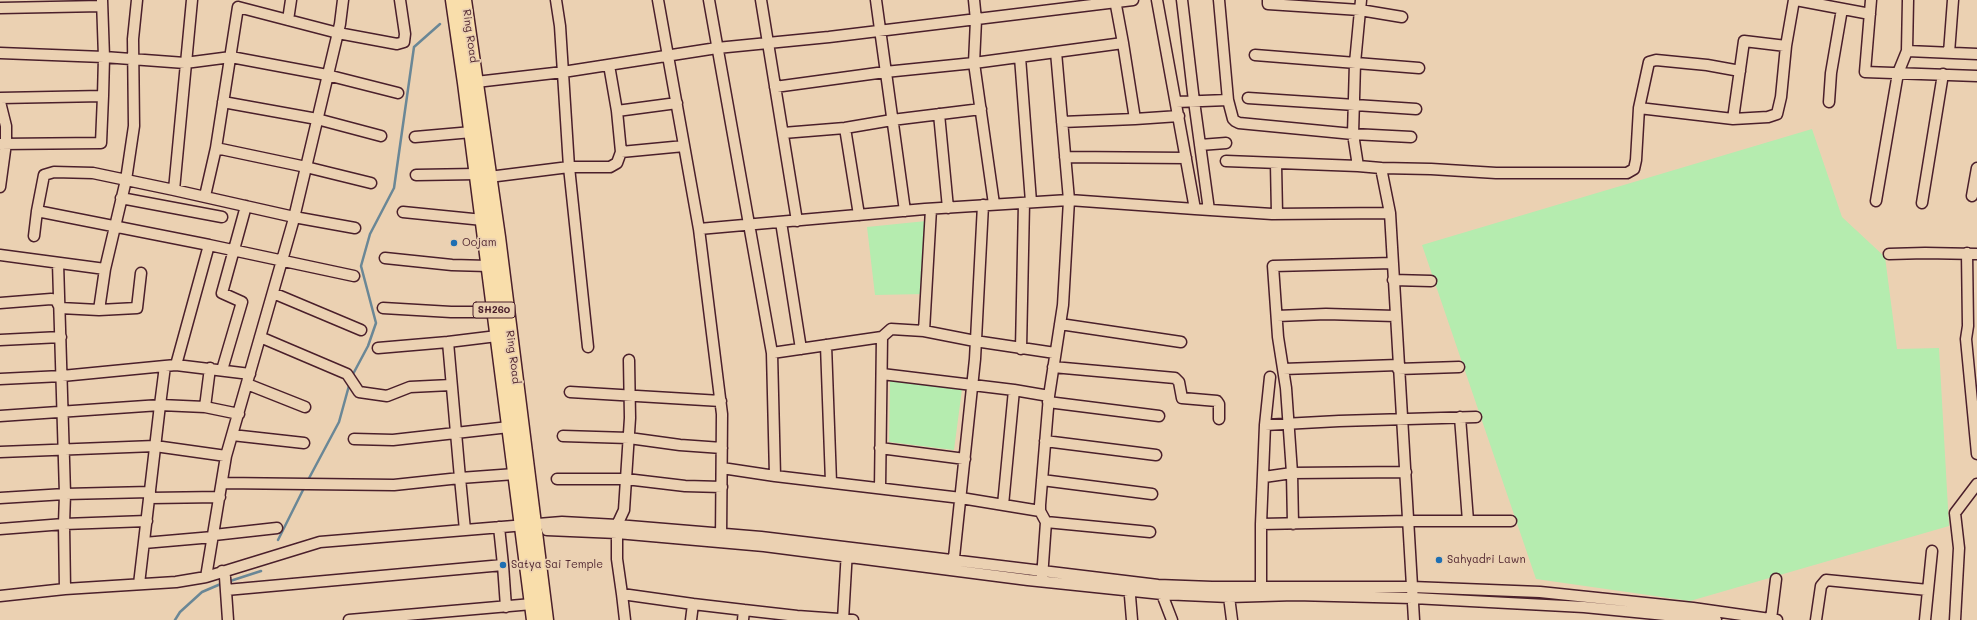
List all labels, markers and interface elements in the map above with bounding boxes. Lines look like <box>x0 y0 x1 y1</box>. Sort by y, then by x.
street label: Ring Road <box>460 8 480 64</box>
place label: Oojam <box>462 236 497 250</box>
marker: Oojam <box>449 238 459 248</box>
road number: SH260 <box>473 302 515 318</box>
street label: Ring Road <box>503 329 523 385</box>
place label: Sahyadri Lawn <box>1447 553 1525 567</box>
marker: Sahyadri Lawn <box>1434 555 1444 565</box>
place label: Satya Sai Temple <box>511 558 603 572</box>
marker: Satya Sai Temple <box>498 560 508 570</box>

